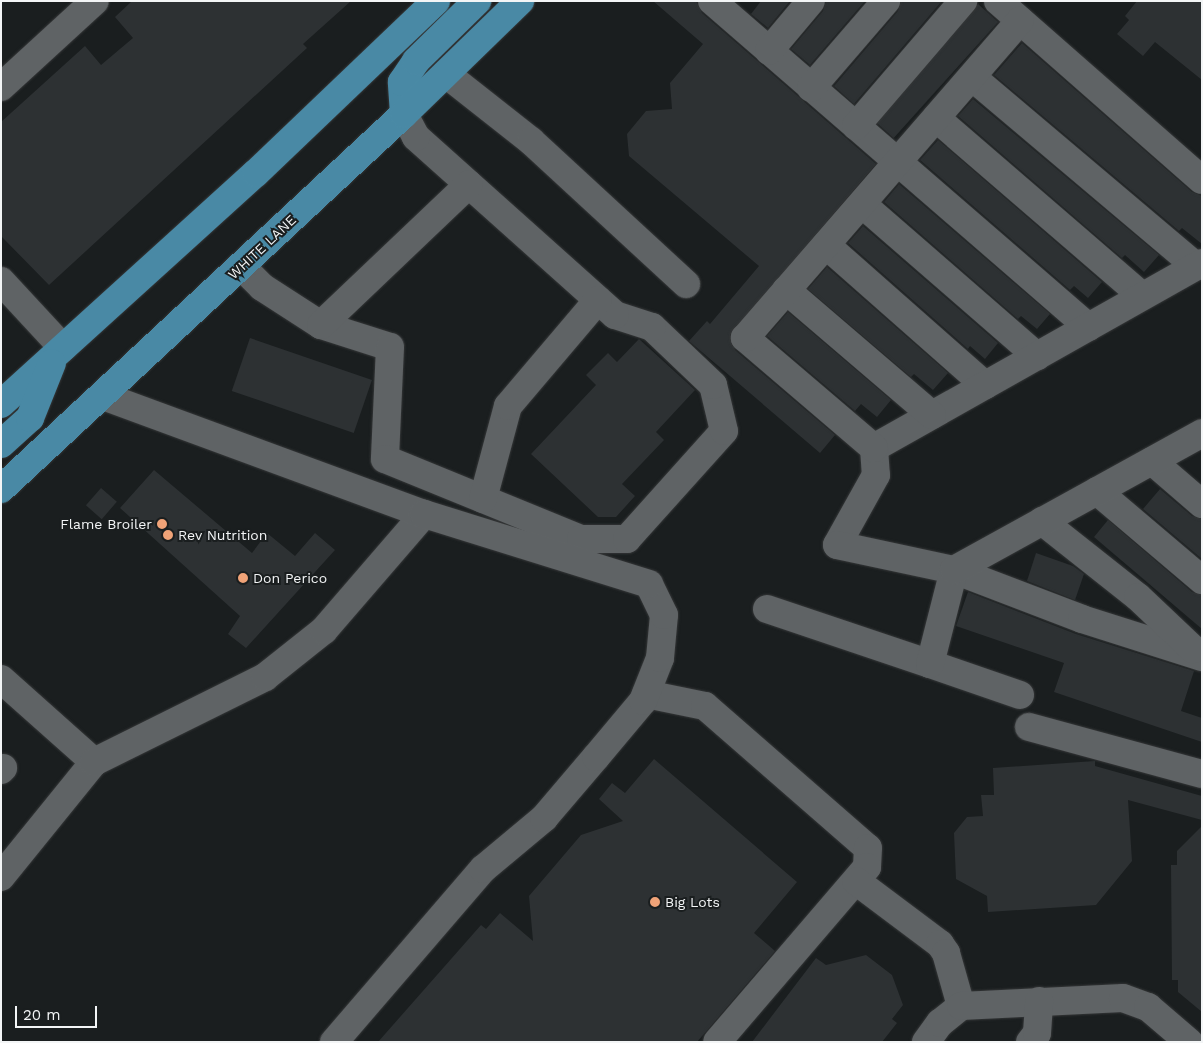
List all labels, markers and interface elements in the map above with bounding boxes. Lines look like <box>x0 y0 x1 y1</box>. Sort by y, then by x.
street label: WHITE LANE <box>225 211 299 283</box>
place label: Flame Broiler <box>60 516 152 532</box>
marker: Flame Broiler <box>156 518 168 530</box>
place label: Rev Nutrition <box>178 527 268 543</box>
marker: Rev Nutrition <box>162 529 174 541</box>
place label: Don Perico <box>253 570 327 586</box>
marker: Don Perico <box>237 572 249 584</box>
place label: Big Lots <box>665 894 720 910</box>
marker: Big Lots <box>649 896 661 908</box>
scale bar <box>18 996 100 1028</box>
text: 20 m <box>23 1006 61 1024</box>

